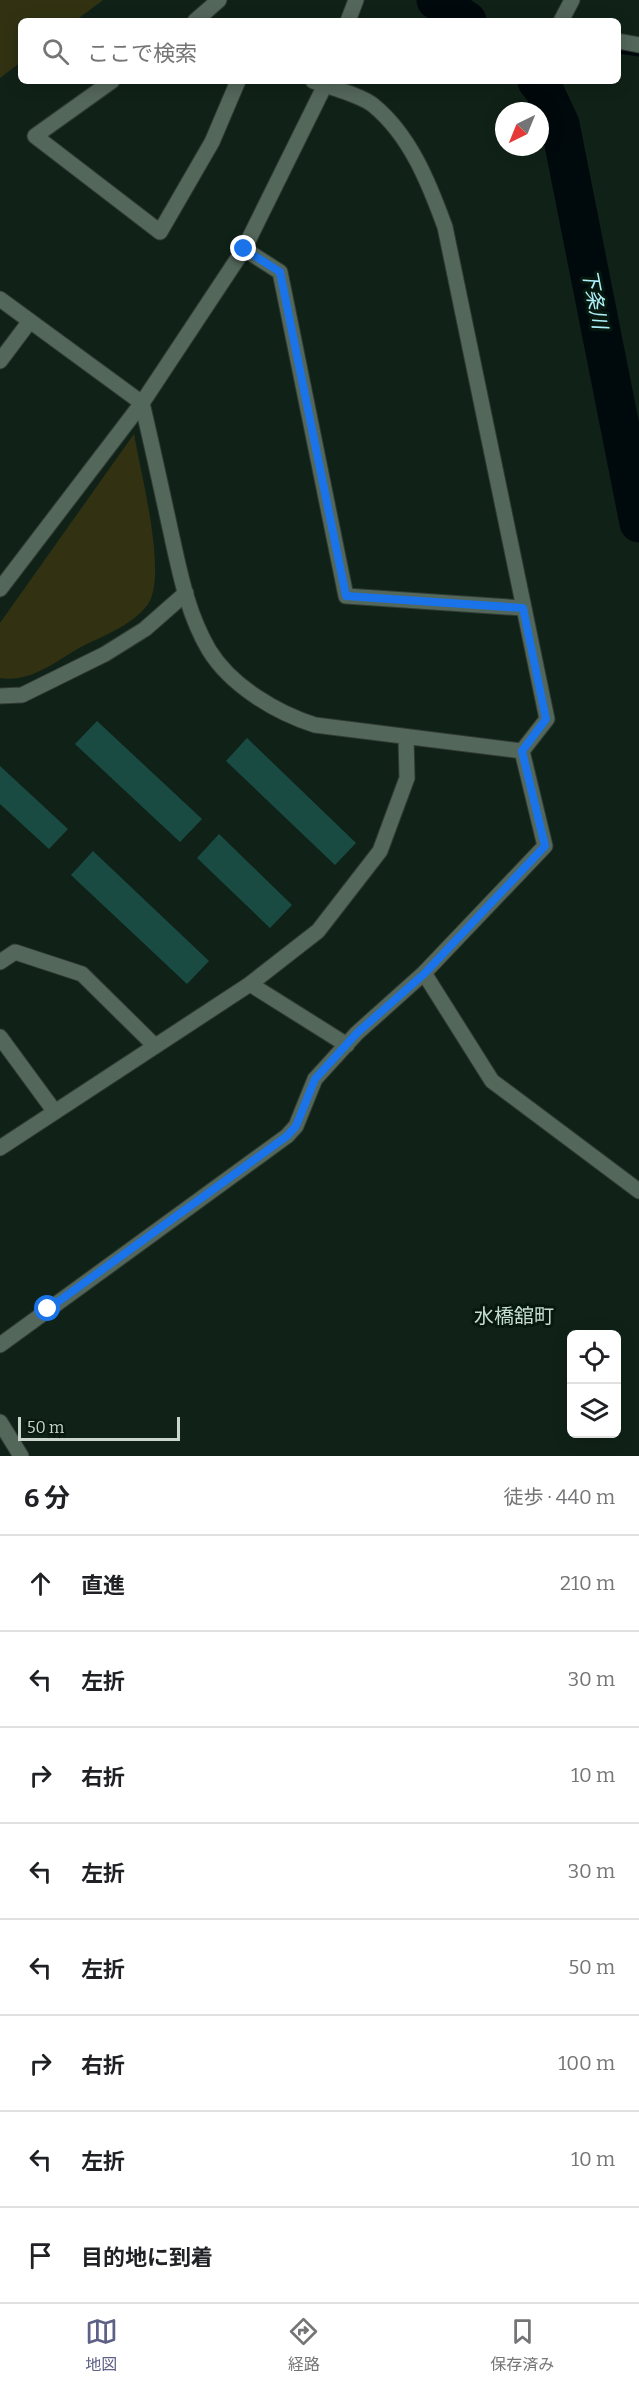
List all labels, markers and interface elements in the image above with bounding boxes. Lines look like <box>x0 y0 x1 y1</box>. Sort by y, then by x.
search box <box>18 18 621 84</box>
icon: search <box>39 35 72 68</box>
text: ここで検索 <box>87 40 197 67</box>
north arrow <box>495 102 549 156</box>
route end <box>230 235 256 261</box>
water label: 下条川 <box>577 267 613 333</box>
route start <box>34 1295 60 1321</box>
district label: 水橋舘町 <box>474 1304 554 1328</box>
map controls <box>567 1330 621 1438</box>
button: locate <box>567 1330 621 1384</box>
button: layers <box>567 1384 621 1438</box>
scale bar <box>18 1414 180 1442</box>
text: 50 m <box>27 1418 64 1437</box>
text: 6 分 <box>24 1483 70 1514</box>
text: 徒歩 · 440 m <box>503 1485 615 1509</box>
icon: ahead <box>24 1567 57 1600</box>
text: 210 m <box>560 1571 615 1595</box>
text: 直進 <box>81 1572 125 1599</box>
icon: left <box>24 1663 57 1696</box>
text: 30 m <box>568 1667 615 1691</box>
text: 左折 <box>81 1668 125 1695</box>
icon: right <box>24 1759 57 1792</box>
text: 10 m <box>571 1763 615 1787</box>
text: 右折 <box>81 1764 125 1791</box>
icon: left <box>24 1855 57 1888</box>
text: 30 m <box>568 1859 615 1883</box>
text: 左折 <box>81 1860 125 1887</box>
icon: left <box>24 1951 57 1984</box>
text: 50 m <box>568 1955 615 1979</box>
text: 左折 <box>81 1956 125 1983</box>
icon: right <box>24 2047 57 2080</box>
text: 100 m <box>558 2051 615 2075</box>
text: 右折 <box>81 2052 125 2079</box>
icon: left <box>24 2143 57 2176</box>
text: 10 m <box>571 2147 615 2171</box>
text: 左折 <box>81 2148 125 2175</box>
icon: arrive <box>24 2239 57 2272</box>
text: 目的地に到着 <box>81 2244 213 2271</box>
tab: 地図 <box>85 2315 118 2375</box>
tab: 経路 <box>287 2315 320 2375</box>
tab: 保存済み <box>490 2315 554 2375</box>

